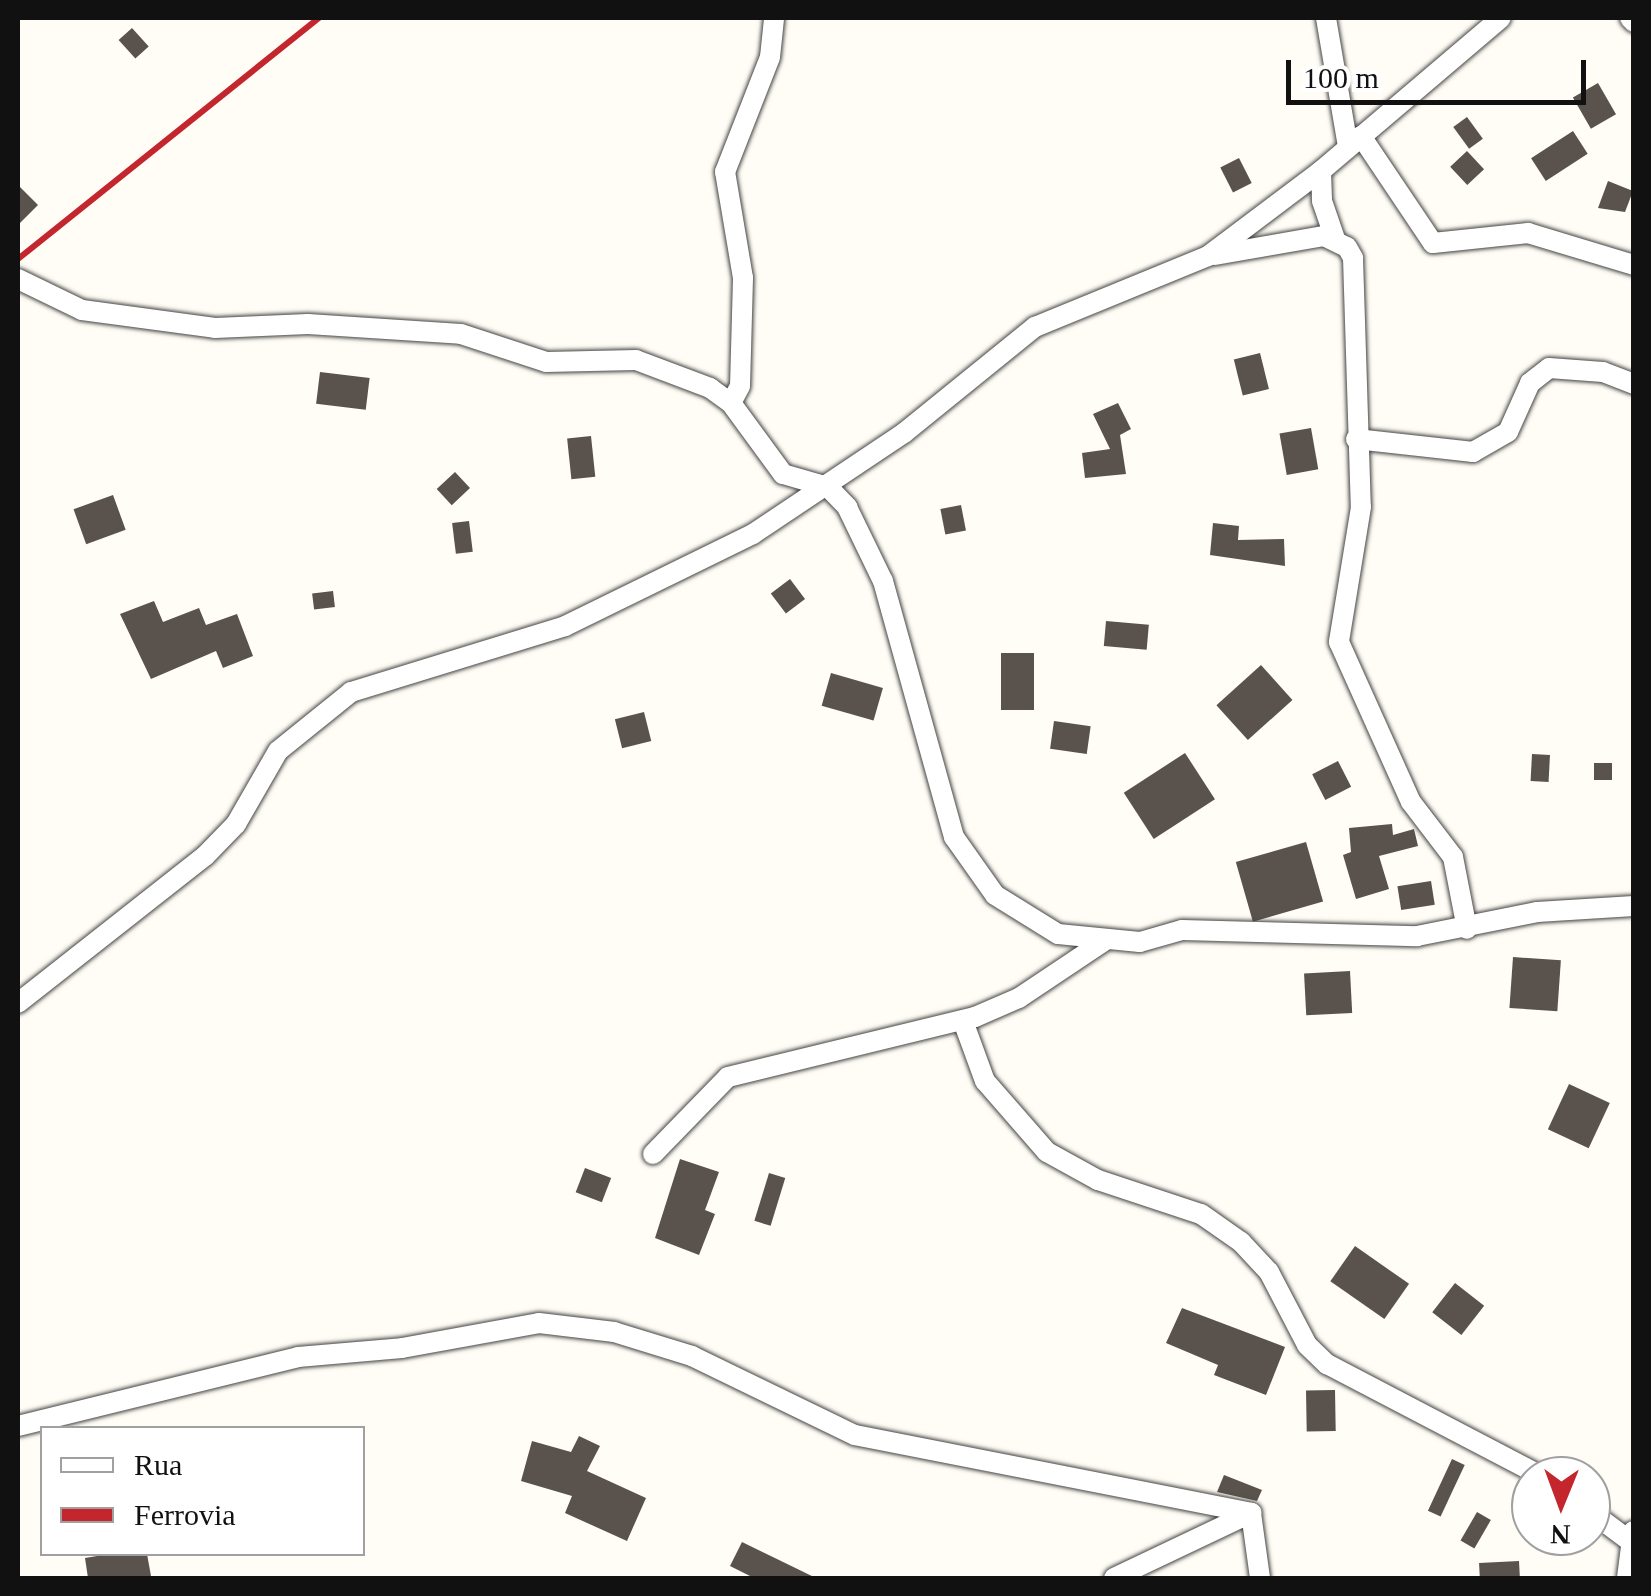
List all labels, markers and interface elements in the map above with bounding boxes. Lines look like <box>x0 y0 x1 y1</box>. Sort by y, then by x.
scale bar <box>1291 40 1591 102</box>
text: 100 m <box>1303 61 1379 94</box>
legend <box>40 1426 365 1556</box>
text: Rua <box>134 1448 182 1481</box>
north arrow <box>1511 1456 1611 1556</box>
text: Ferrovia <box>134 1498 236 1531</box>
text: N <box>1550 1519 1571 1550</box>

